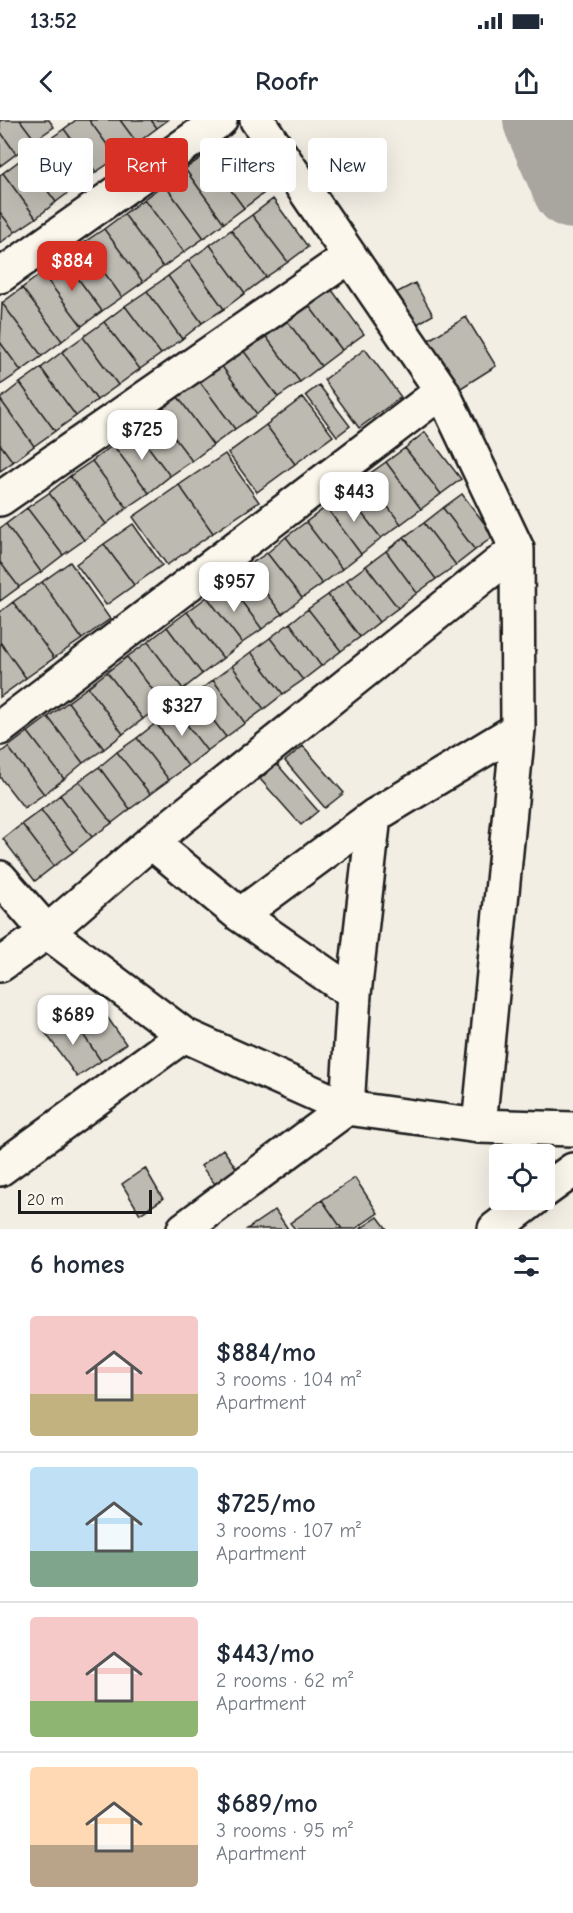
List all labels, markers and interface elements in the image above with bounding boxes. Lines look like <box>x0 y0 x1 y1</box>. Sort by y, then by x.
text: 13:52 <box>30 8 77 34</box>
icon: back <box>30 65 63 98</box>
icon: share <box>510 65 543 98</box>
text: Roofr <box>255 66 318 97</box>
chip: Buy <box>18 138 93 192</box>
chip: Rent <box>105 138 188 192</box>
chip: Filters <box>200 138 296 192</box>
chip: New <box>308 138 387 192</box>
pin: $884 <box>36 241 108 292</box>
text: $884 <box>51 249 93 272</box>
pin: $725 <box>106 410 178 461</box>
text: $725 <box>121 418 163 441</box>
pin: $443 <box>318 472 390 523</box>
text: $443 <box>334 480 374 503</box>
pin: $957 <box>198 562 270 613</box>
text: $957 <box>213 570 255 593</box>
pin: $327 <box>146 686 218 737</box>
text: $327 <box>162 694 202 717</box>
pin: $689 <box>37 995 109 1046</box>
text: $689 <box>51 1003 95 1026</box>
map controls <box>489 1144 555 1210</box>
button: locate <box>489 1144 555 1210</box>
scale bar <box>18 1187 152 1214</box>
text: 20 m <box>27 1191 64 1209</box>
icon: filters <box>510 1249 543 1282</box>
text: 6 homes <box>30 1250 125 1280</box>
text: $884/mo <box>216 1338 316 1368</box>
icon: home <box>78 1340 150 1412</box>
text: 3 rooms · 104 m² <box>216 1368 361 1391</box>
text: Apartment <box>216 1391 306 1414</box>
text: $725/mo <box>216 1489 316 1519</box>
icon: home <box>78 1491 150 1563</box>
text: 3 rooms · 107 m² <box>216 1519 361 1542</box>
text: Apartment <box>216 1542 306 1565</box>
text: $443/mo <box>216 1639 314 1669</box>
icon: home <box>78 1641 150 1713</box>
text: 2 rooms · 62 m² <box>216 1669 353 1692</box>
text: Apartment <box>216 1692 306 1715</box>
text: $689/mo <box>216 1789 318 1819</box>
icon: home <box>78 1791 150 1863</box>
text: 3 rooms · 95 m² <box>216 1819 353 1842</box>
text: Apartment <box>216 1842 306 1865</box>

